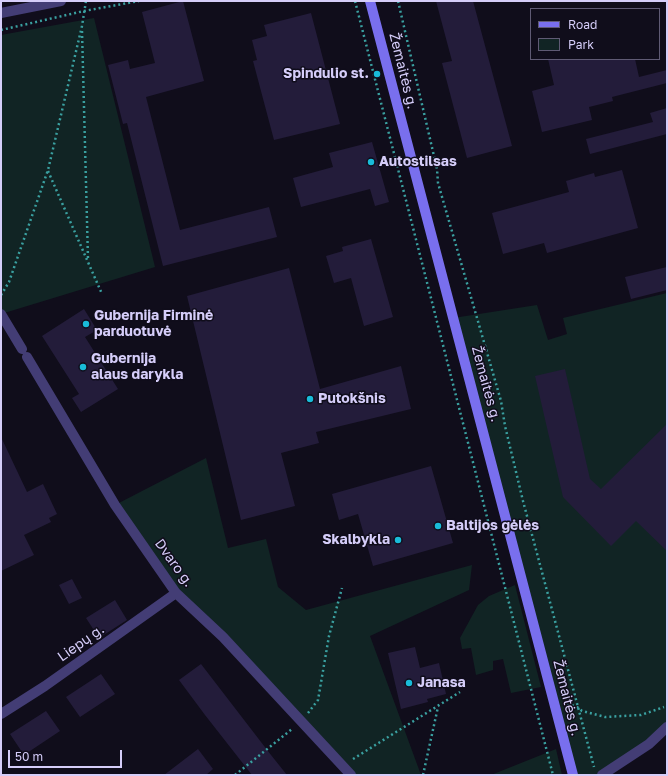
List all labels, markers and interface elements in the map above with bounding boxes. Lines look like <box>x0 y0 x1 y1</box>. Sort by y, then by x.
legend <box>530 8 660 60</box>
text: Road <box>568 17 597 32</box>
street label: Žemaitės g. <box>385 31 421 111</box>
text: Park <box>568 37 594 52</box>
place label: Spindulio st. <box>283 66 369 82</box>
marker: Spindulio st. <box>372 69 382 79</box>
place label: Autostilsas <box>379 154 457 170</box>
marker: Autostilsas <box>366 157 376 167</box>
place label: Gubernija Firminė parduotuvė <box>94 308 213 340</box>
marker: Gubernija Firminė parduotuvė <box>81 319 91 329</box>
street label: Žemaitės g. <box>468 344 504 424</box>
place label: Gubernija alaus darykla <box>91 351 183 384</box>
marker: Gubernija alaus darykla <box>78 362 88 372</box>
place label: Putokšnis <box>318 391 386 407</box>
marker: Putokšnis <box>305 394 315 404</box>
place label: Baltijos gėlės <box>446 518 539 534</box>
marker: Baltijos gėlės <box>433 521 443 531</box>
place label: Skalbykla <box>322 532 390 548</box>
marker: Skalbykla <box>393 535 403 545</box>
street label: Dvaro g. <box>151 536 197 590</box>
street label: Liepų g. <box>54 621 108 665</box>
street label: Žemaitės g. <box>549 658 585 738</box>
place label: Janasa <box>417 675 466 691</box>
marker: Janasa <box>404 678 414 688</box>
scale bar <box>10 742 124 768</box>
text: 50 m <box>15 749 43 764</box>

